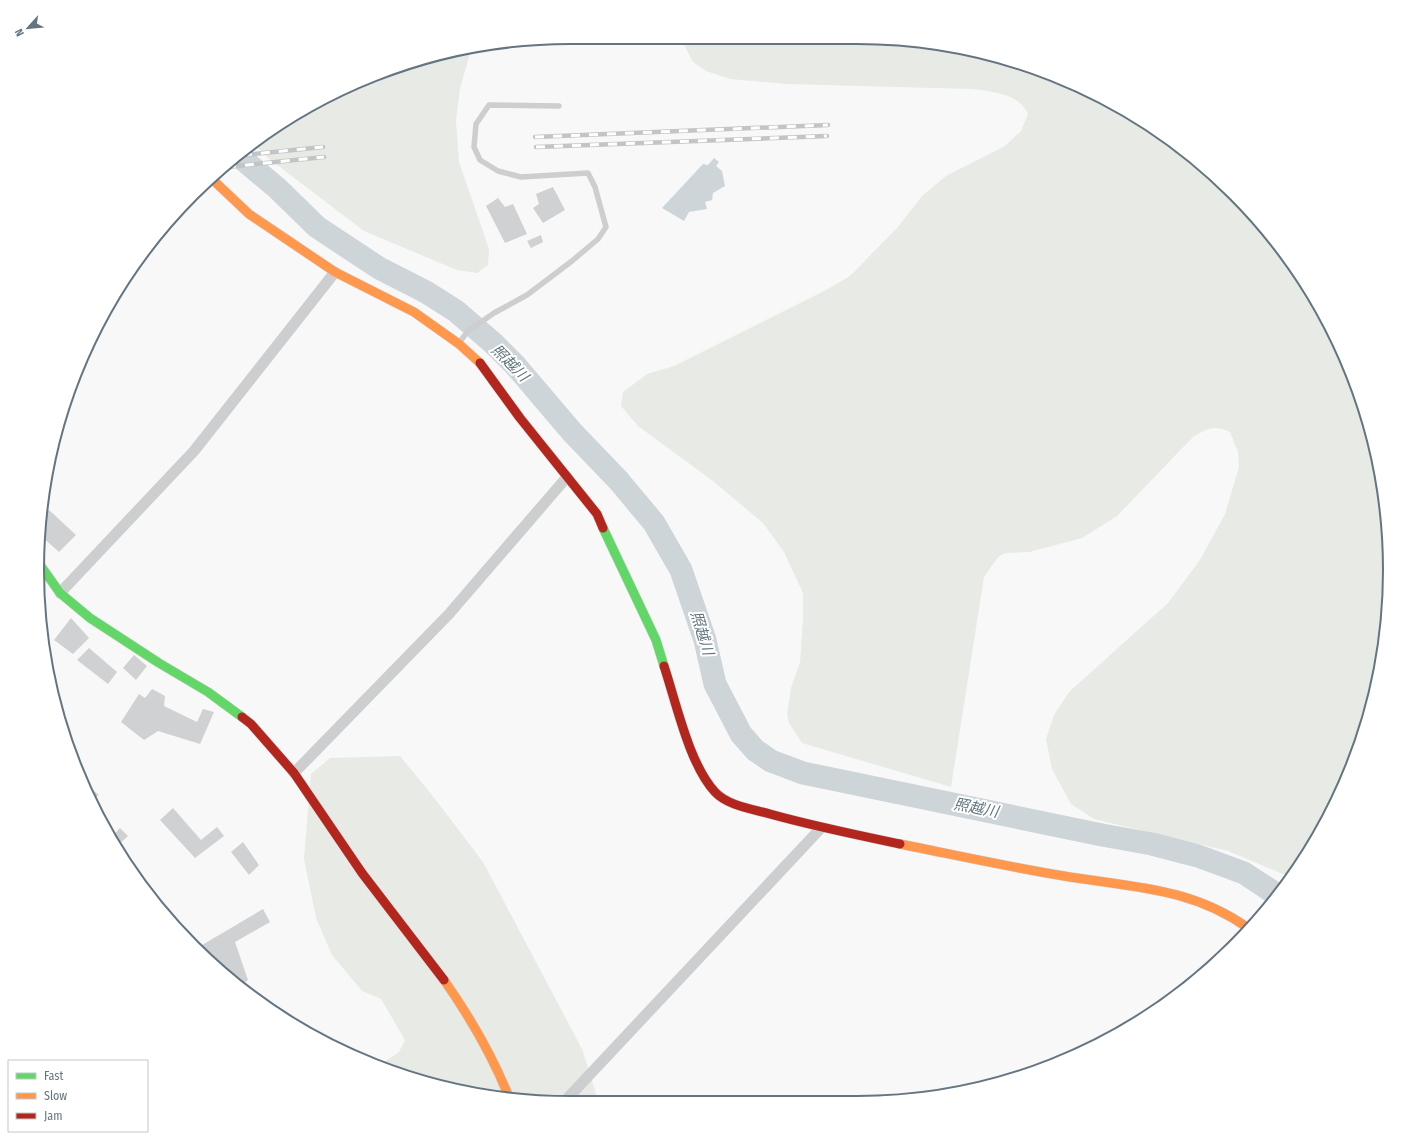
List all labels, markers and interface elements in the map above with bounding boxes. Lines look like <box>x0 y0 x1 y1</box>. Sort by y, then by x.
north arrow <box>8 8 48 48</box>
text: N <box>12 26 27 38</box>
water label: 照越川 <box>488 341 534 387</box>
water label: 照越川 <box>687 609 718 659</box>
water label: 照越川 <box>952 795 1002 822</box>
legend <box>8 1060 148 1132</box>
text: Fast <box>44 1069 63 1083</box>
text: Slow <box>44 1089 67 1103</box>
text: Jam <box>44 1109 62 1123</box>

